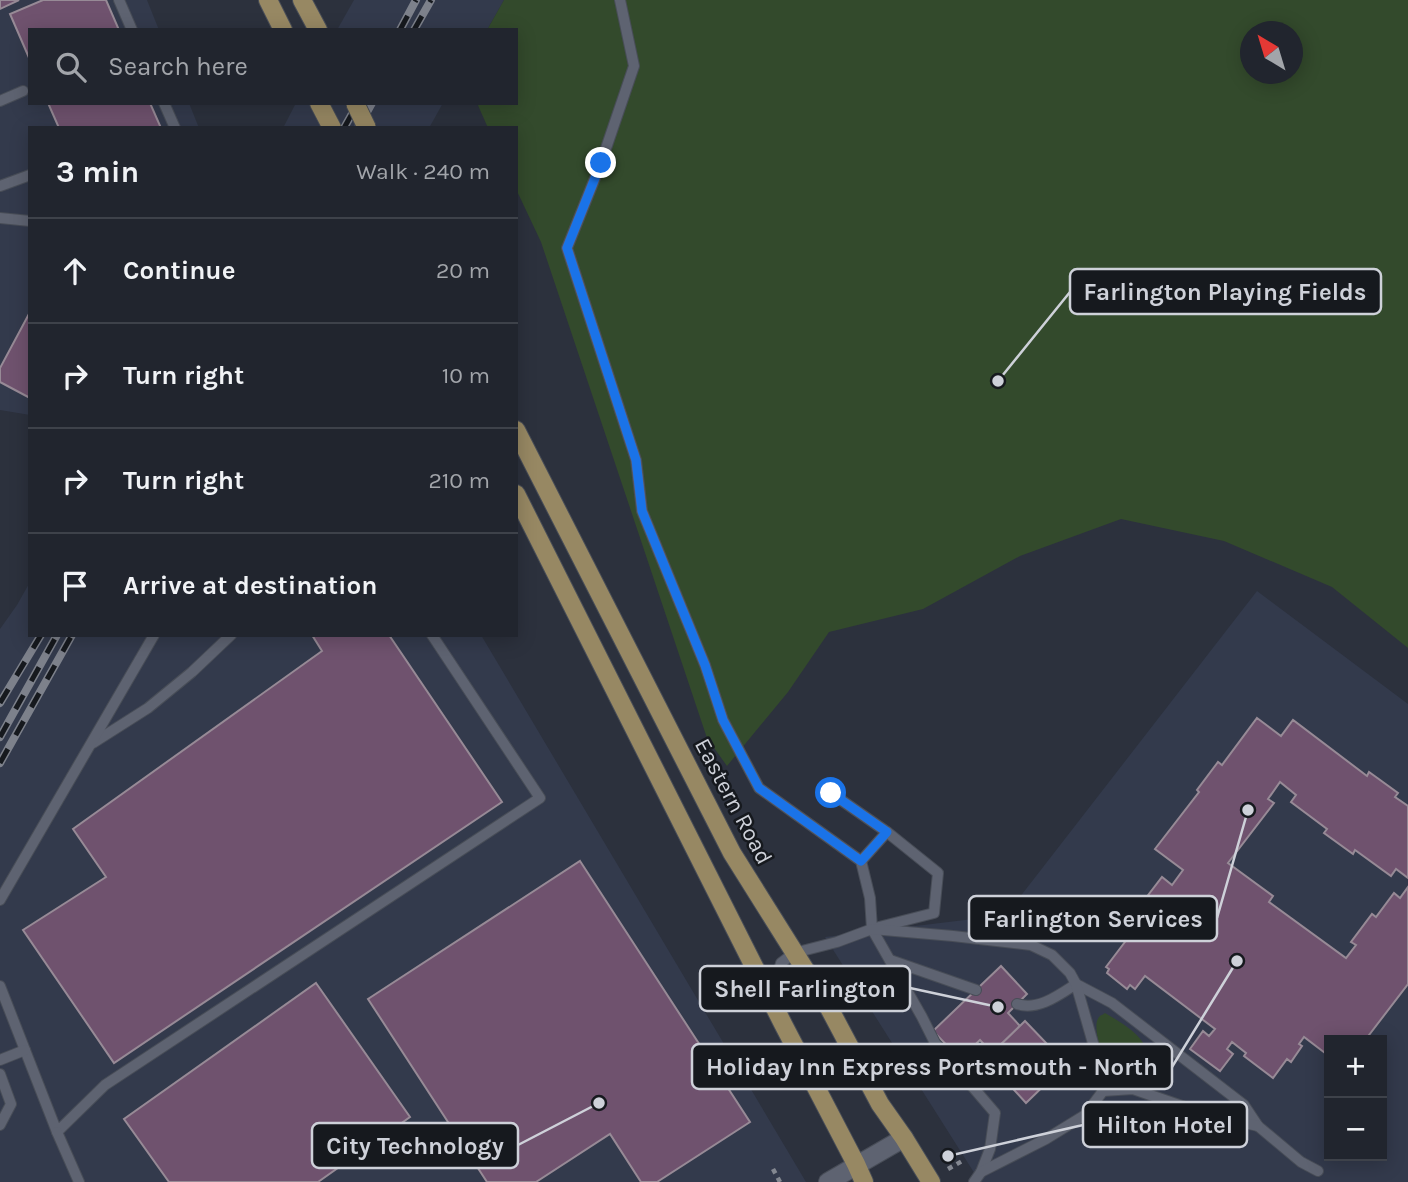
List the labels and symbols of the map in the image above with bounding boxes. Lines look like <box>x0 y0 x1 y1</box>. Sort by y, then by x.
north arrow <box>1240 21 1303 84</box>
route end <box>585 147 616 178</box>
callout: Farlington Playing Fields <box>1070 269 1381 314</box>
text: Farlington Playing Fields <box>1084 278 1366 306</box>
street label: Eastern Road <box>689 734 778 869</box>
route start <box>815 777 846 808</box>
callout: Farlington Services <box>969 896 1217 941</box>
text: Farlington Services <box>983 905 1203 933</box>
callout: Shell Farlington <box>700 966 910 1011</box>
text: Shell Farlington <box>714 975 896 1003</box>
callout: Holiday Inn Express Portsmouth - North <box>692 1044 1172 1089</box>
text: Holiday Inn Express Portsmouth - North <box>706 1053 1158 1081</box>
callout: Hilton Hotel <box>1083 1102 1247 1147</box>
text: Hilton Hotel <box>1097 1111 1233 1139</box>
callout: City Technology <box>312 1123 518 1168</box>
text: City Technology <box>326 1132 504 1160</box>

